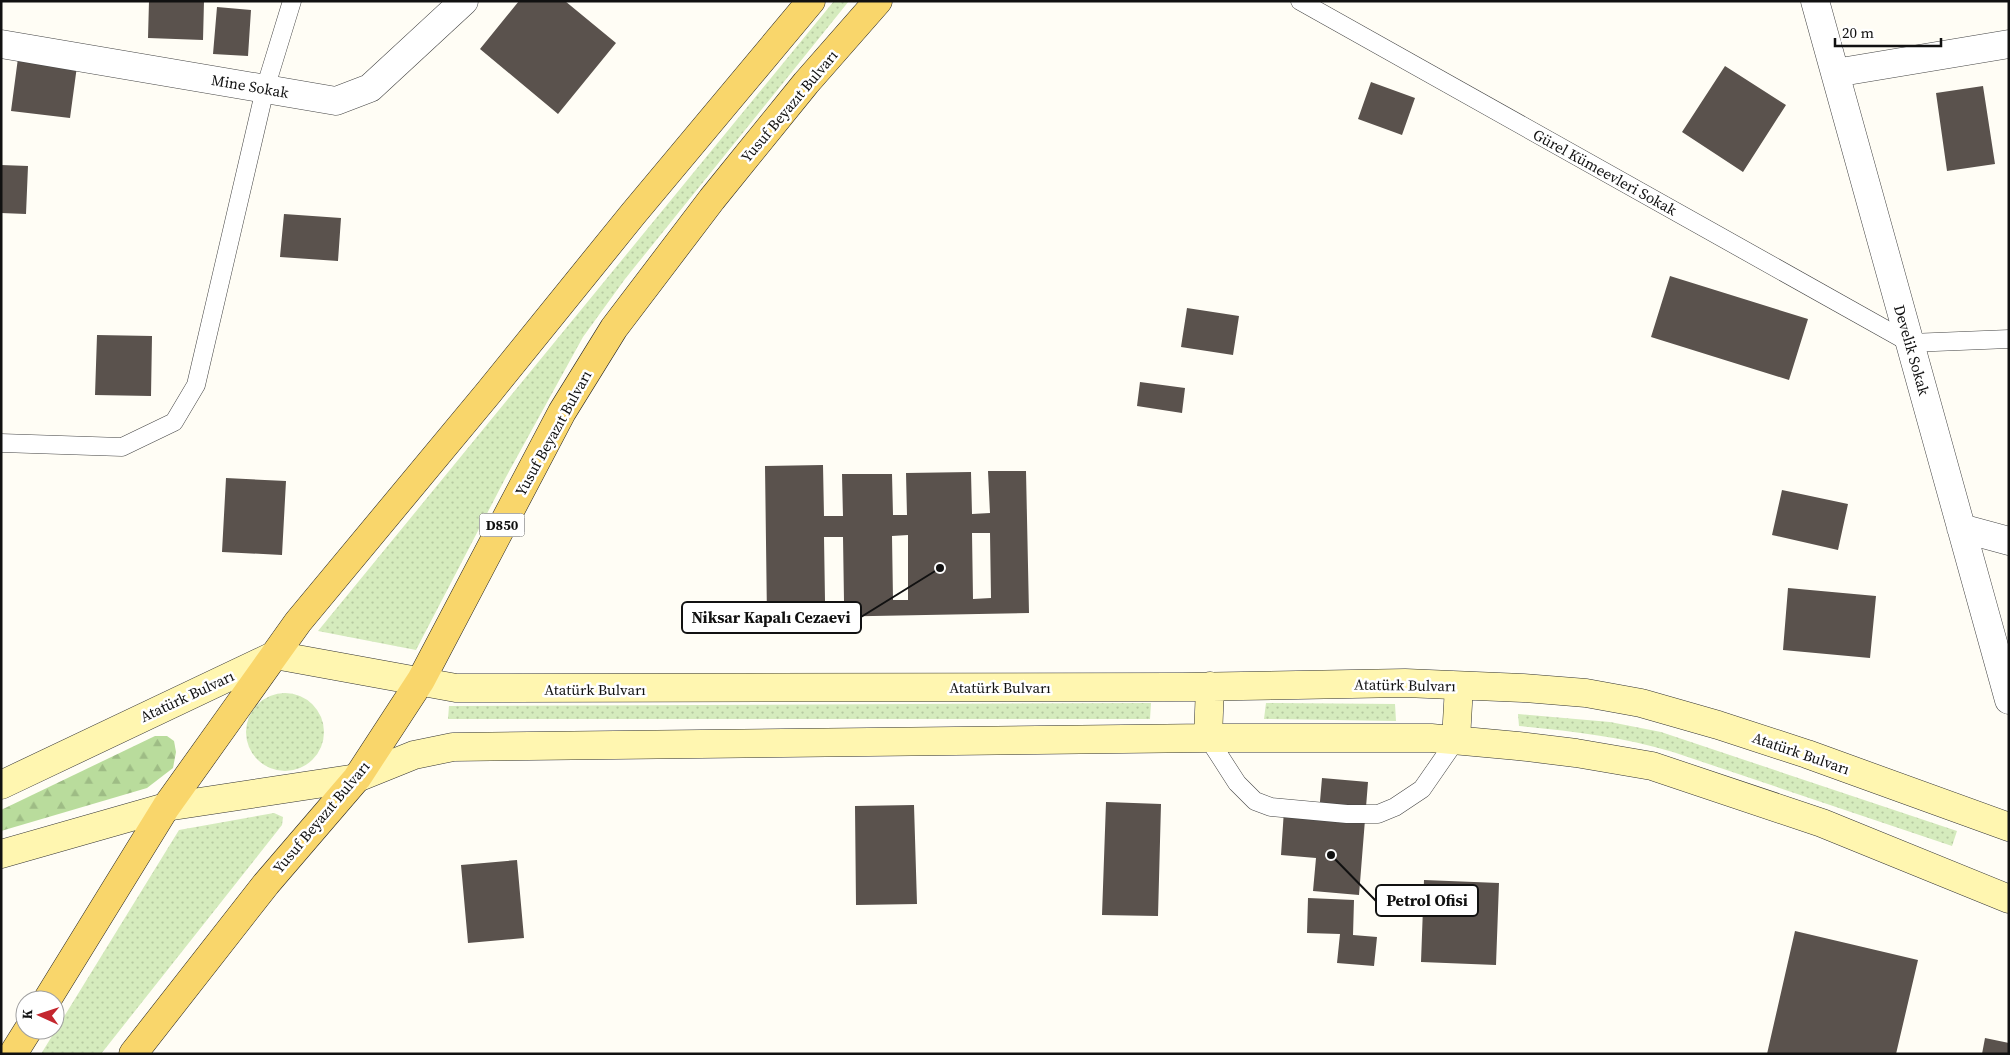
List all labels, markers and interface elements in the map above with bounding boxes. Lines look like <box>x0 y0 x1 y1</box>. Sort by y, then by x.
scale bar <box>1835 15 1941 47</box>
text: 20 m <box>1842 22 1874 43</box>
street label: Yusuf Beyazıt Bulvarı <box>736 45 842 167</box>
street label: Mine Sokak <box>210 69 291 103</box>
street label: Gürel Kümeevleri Sokak <box>1529 124 1681 221</box>
street label: Develik Sokak <box>1889 302 1935 399</box>
street label: Yusuf Beyazıt Bulvarı <box>510 366 596 500</box>
road number: D850 <box>480 514 524 536</box>
callout: Niksar Kapalı Cezaevi <box>682 602 861 633</box>
text: Niksar Kapalı Cezaevi <box>691 606 851 628</box>
street label: Atatürk Bulvarı <box>137 665 237 727</box>
street label: Atatürk Bulvarı <box>1354 674 1456 696</box>
street label: Atatürk Bulvarı <box>949 677 1051 698</box>
street label: Atatürk Bulvarı <box>544 679 646 700</box>
street label: Atatürk Bulvarı <box>1750 727 1852 779</box>
street label: Yusuf Beyazıt Bulvarı <box>268 756 374 878</box>
callout: Petrol Ofisi <box>1376 885 1478 916</box>
text: Petrol Ofisi <box>1386 889 1468 911</box>
north arrow <box>15 990 65 1040</box>
text: K <box>17 1009 37 1020</box>

